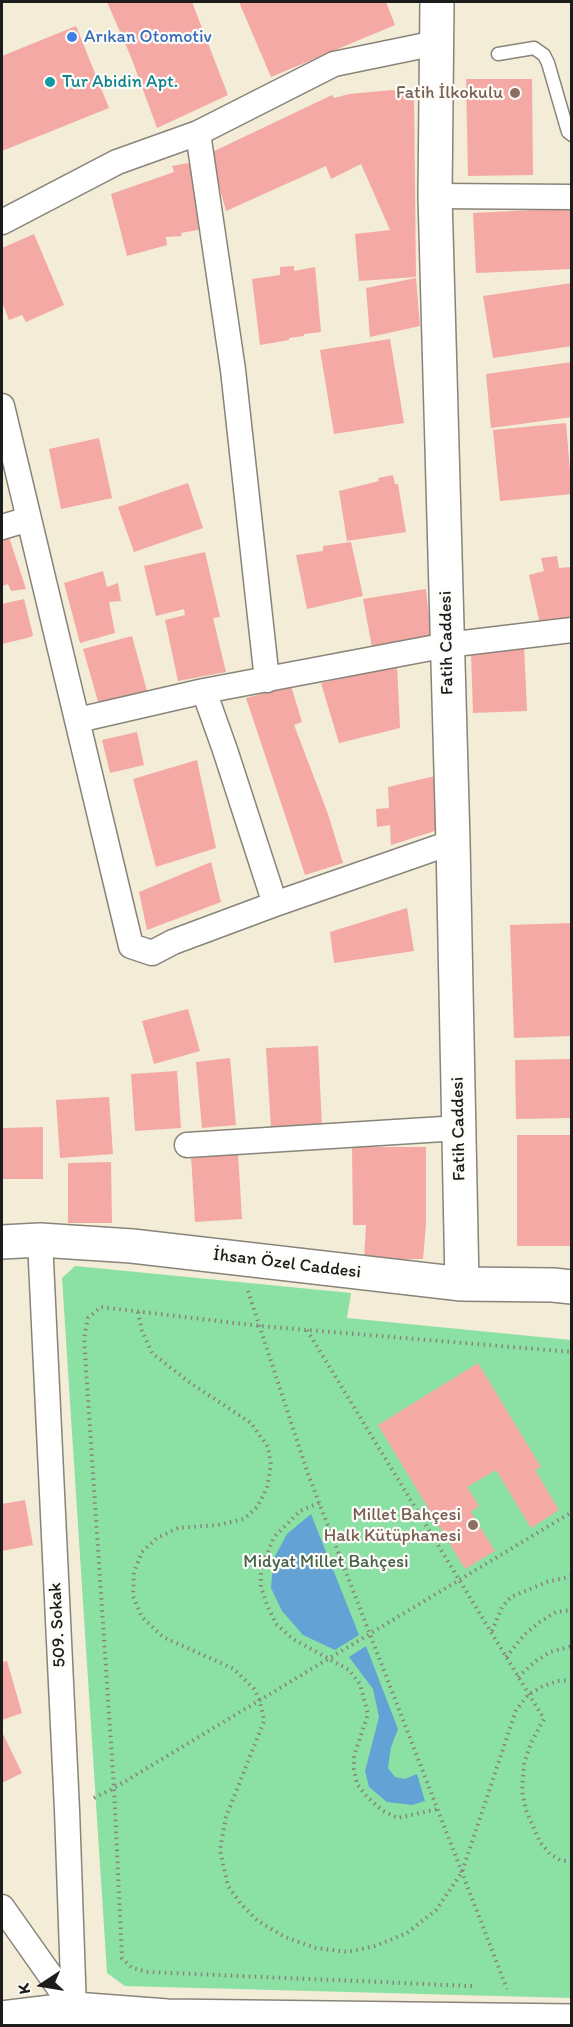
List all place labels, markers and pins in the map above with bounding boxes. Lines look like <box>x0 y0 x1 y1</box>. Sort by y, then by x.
place label: Arıkan Otomotiv <box>84 26 212 48</box>
marker: Arıkan Otomotiv <box>65 30 79 44</box>
place label: Tur Abidin Apt. <box>62 71 178 93</box>
marker: Tur Abidin Apt. <box>43 75 57 89</box>
place label: Fatih İlkokulu <box>396 82 503 104</box>
marker: Fatih İlkokulu <box>508 86 522 100</box>
place label: Millet Bahçesi Halk Kütüphanesi <box>324 1504 461 1546</box>
marker: Millet Bahçesi Halk Kütüphanesi <box>466 1518 480 1532</box>

